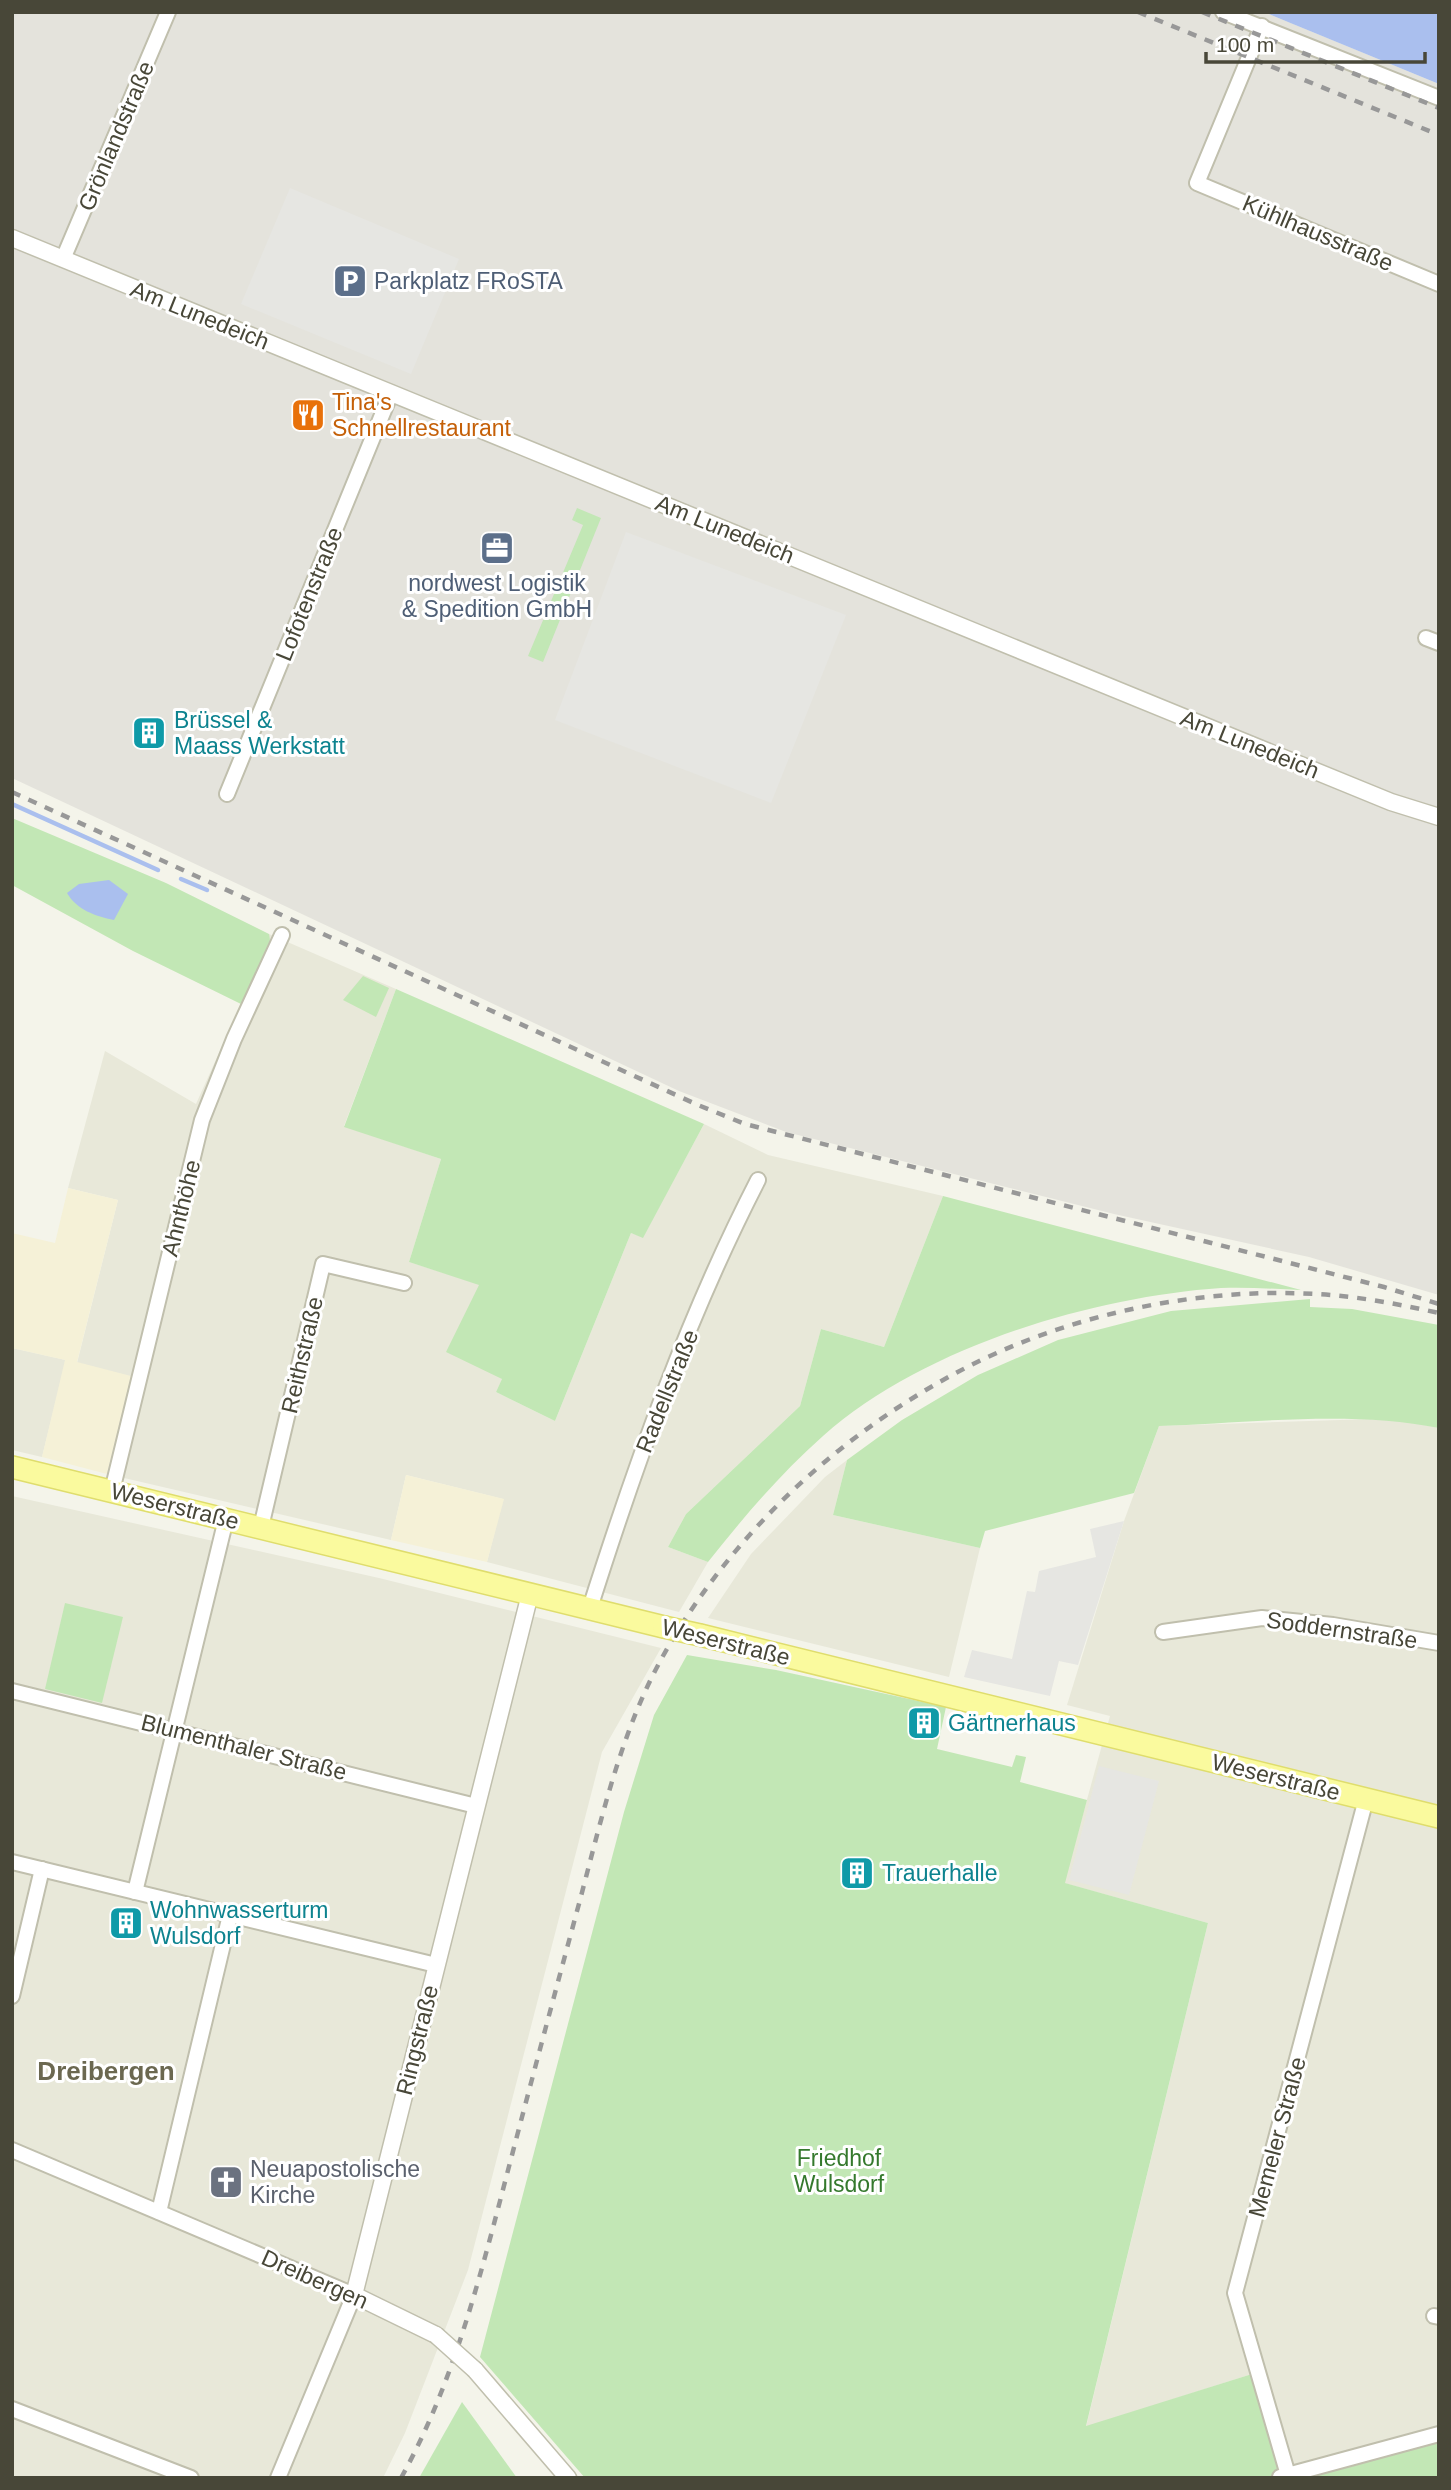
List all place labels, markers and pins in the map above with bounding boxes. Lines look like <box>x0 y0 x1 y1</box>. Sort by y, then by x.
parking icon: Parkplatz FRoSTA <box>331 262 369 300</box>
place label: Parkplatz FRoSTA <box>374 268 563 294</box>
place label: Tina's Schnellrestaurant <box>332 389 512 441</box>
restaurant icon: Tina's Schnellrestaurant <box>289 396 327 434</box>
office icon: nordwest Logistik & Spedition GmbH <box>478 529 516 567</box>
place label: nordwest Logistik & Spedition GmbH <box>402 570 592 622</box>
place label: Brüssel & Maass Werkstatt <box>174 707 345 759</box>
building icon: Brüssel & Maass Werkstatt <box>130 714 168 752</box>
building icon: Gärtnerhaus <box>905 1704 943 1742</box>
place label: Gärtnerhaus <box>948 1710 1076 1736</box>
building icon: Trauerhalle <box>838 1854 876 1892</box>
place label: Trauerhalle <box>882 1860 997 1886</box>
place label: Wohnwasserturm Wulsdorf <box>150 1897 329 1949</box>
building icon: Wohnwasserturm Wulsdorf <box>107 1904 145 1942</box>
place label: Neuapostolische Kirche <box>250 2156 420 2208</box>
church icon: Neuapostolische Kirche <box>207 2163 245 2201</box>

